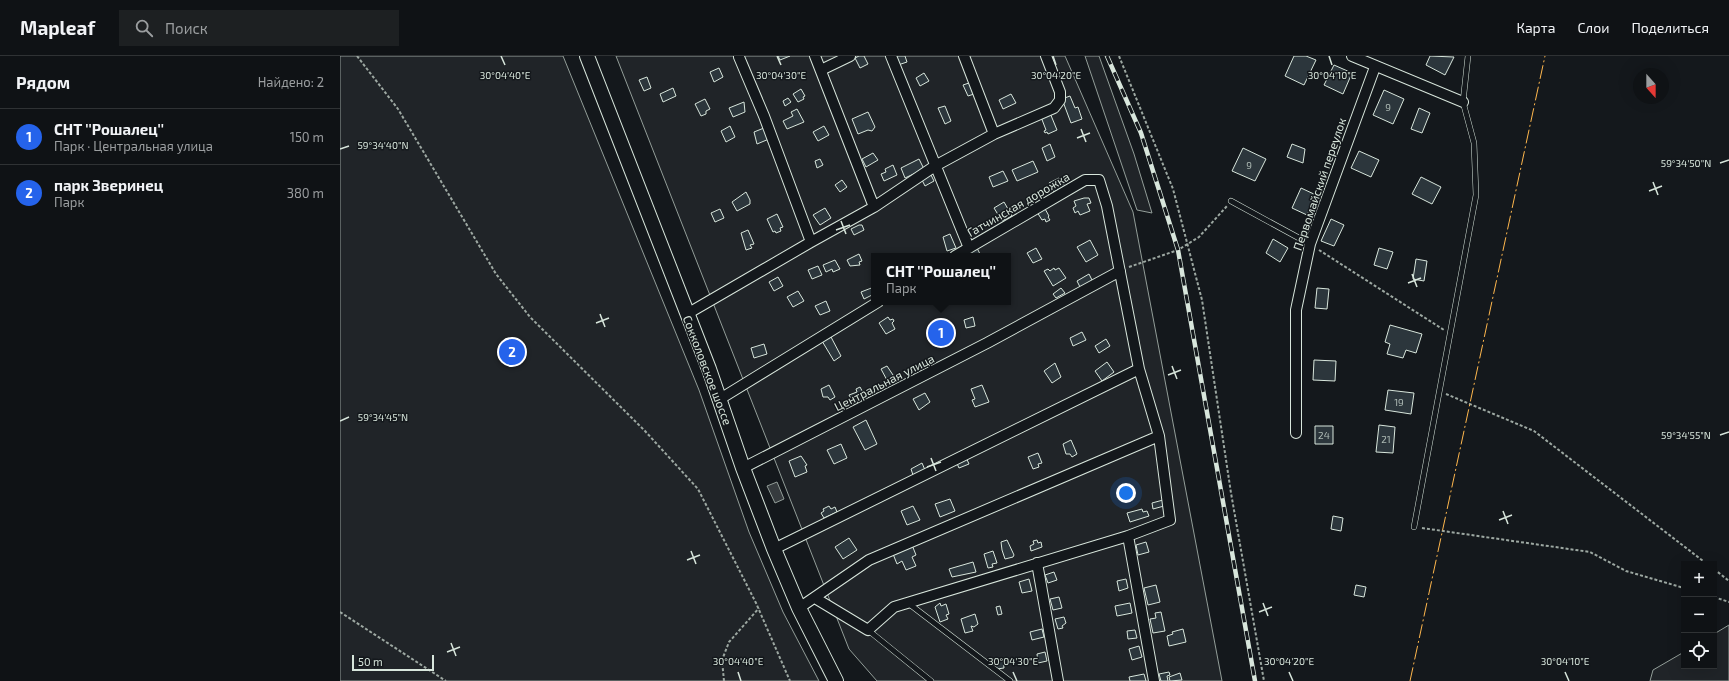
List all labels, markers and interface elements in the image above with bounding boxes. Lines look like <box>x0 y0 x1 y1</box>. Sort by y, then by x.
search box <box>119 10 399 46</box>
text: Mapleaf <box>20 16 95 39</box>
icon: search <box>133 17 155 39</box>
text: Поиск <box>165 19 208 37</box>
text: Карта <box>1516 19 1555 36</box>
text: Слои <box>1577 19 1609 36</box>
text: Поделиться <box>1631 19 1709 36</box>
north arrow <box>1633 68 1669 104</box>
text: 30°04'40"E <box>480 69 531 81</box>
text: 30°04'30"E <box>756 69 806 81</box>
text: 30°04'20"E <box>1031 69 1082 81</box>
text: 30°04'10"E <box>1308 69 1357 81</box>
text: Рядом <box>16 72 70 92</box>
text: Найдено: 2 <box>258 74 324 90</box>
house number: 9 <box>1385 101 1391 113</box>
street label: Первомайский переулок <box>1290 115 1349 253</box>
text: СНТ ''Рошалец'' <box>54 120 164 138</box>
text: 1 <box>26 129 32 145</box>
text: 150 m <box>290 129 324 145</box>
text: Парк · Центральная улица <box>54 138 213 154</box>
text: 59°34'40"N <box>357 139 409 151</box>
text: 59°34'50"N <box>1661 157 1711 169</box>
house number: 9 <box>1246 159 1252 171</box>
street label: Гатчинская дорожка <box>964 169 1072 239</box>
text: парк Зверинец <box>54 176 163 194</box>
text: 2 <box>25 185 33 201</box>
text: 380 m <box>287 185 324 201</box>
text: Парк <box>54 194 84 210</box>
popup <box>871 253 1011 305</box>
text: СНТ ''Рошалец'' <box>886 262 996 280</box>
text: Парк <box>886 280 916 296</box>
street label: Сокколовское шоссе <box>681 313 735 427</box>
pin: 1 <box>928 318 954 348</box>
pin: 2 <box>499 337 525 367</box>
street label: Центральная улица <box>832 351 937 414</box>
house number: 19 <box>1394 396 1404 408</box>
text: 59°34'45"N <box>358 411 408 423</box>
house number: 24 <box>1318 429 1330 441</box>
text: 59°34'55"N <box>1661 429 1711 441</box>
house number: 21 <box>1381 433 1391 445</box>
your location <box>1116 483 1136 503</box>
map controls <box>1681 561 1717 669</box>
button: + <box>1681 561 1717 597</box>
button: − <box>1681 597 1717 633</box>
button: locate <box>1681 633 1717 669</box>
scale bar <box>352 653 434 672</box>
text: 50 m <box>358 655 383 668</box>
text: 30°04'40"E <box>713 655 764 667</box>
text: 30°04'30"E <box>988 655 1038 667</box>
text: 30°04'20"E <box>1264 655 1315 667</box>
text: 30°04'10"E <box>1541 655 1590 667</box>

